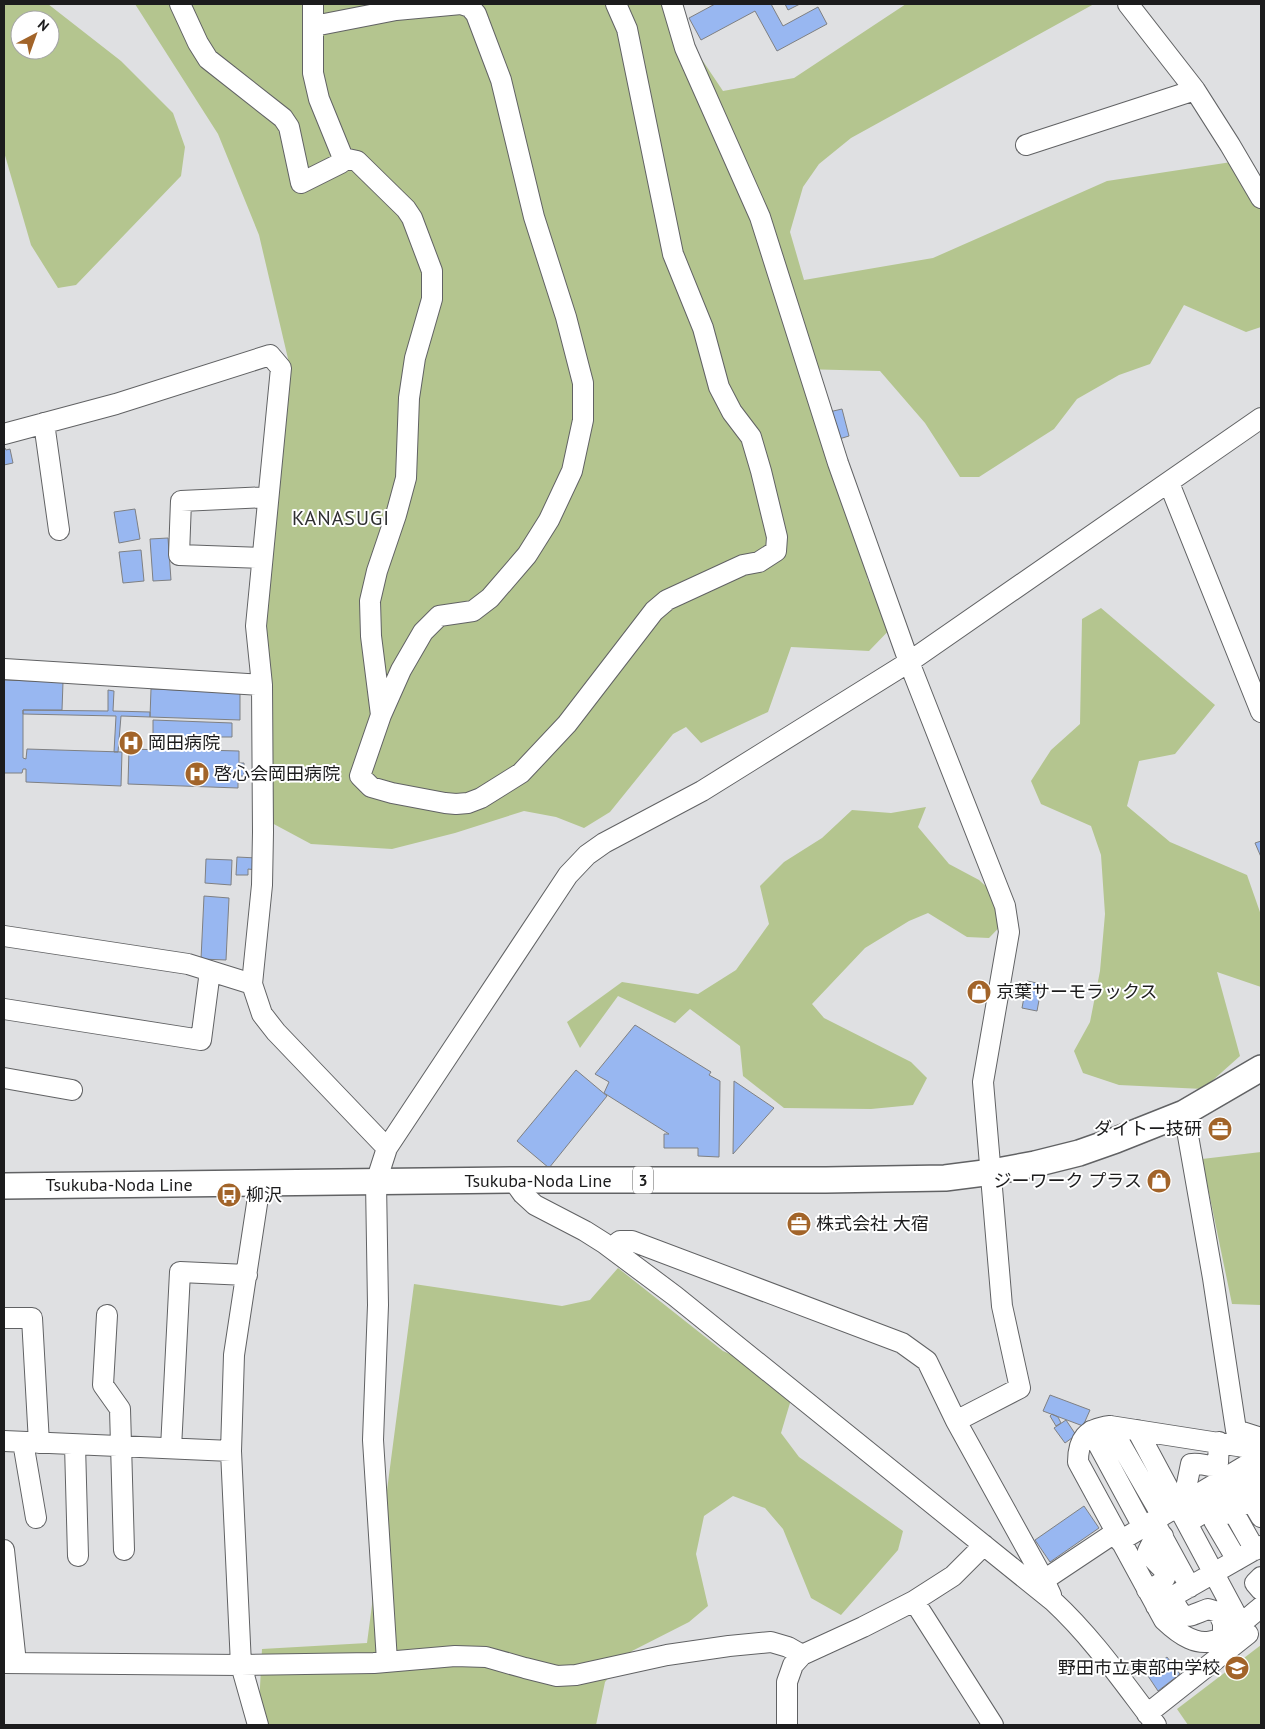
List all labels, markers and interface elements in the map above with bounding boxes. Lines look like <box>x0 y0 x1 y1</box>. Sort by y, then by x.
north arrow <box>10 10 60 60</box>
text: N <box>34 15 53 35</box>
district label: KANASUGI <box>292 505 390 531</box>
hospital icon: 岡田病院 <box>118 730 144 756</box>
place label: 岡田病院 <box>148 731 220 754</box>
hospital icon: 啓心会岡田病院 <box>184 761 210 787</box>
place label: 啓心会岡田病院 <box>214 762 340 785</box>
shop icon: 京葉サーモラックス <box>966 979 992 1005</box>
place label: 京葉サーモラックス <box>996 980 1157 1003</box>
office icon: ダイトー技研 <box>1207 1116 1233 1142</box>
place label: ダイトー技研 <box>1094 1117 1202 1140</box>
road number: 3 <box>633 1166 653 1194</box>
shop icon: ジーワーク プラス <box>1146 1168 1172 1194</box>
street label: Tsukuba-Noda Line <box>464 1169 612 1192</box>
place label: ジーワーク プラス <box>994 1169 1142 1192</box>
street label: Tsukuba-Noda Line <box>45 1173 193 1196</box>
bus stop icon: 柳沢 <box>216 1182 242 1208</box>
place label: 柳沢 <box>246 1183 282 1206</box>
office icon: 株式会社 大宿 <box>786 1211 812 1237</box>
place label: 株式会社 大宿 <box>816 1212 929 1235</box>
school or university icon: 野田市立東部中学校 <box>1224 1655 1250 1681</box>
place label: 野田市立東部中学校 <box>1058 1656 1220 1679</box>

